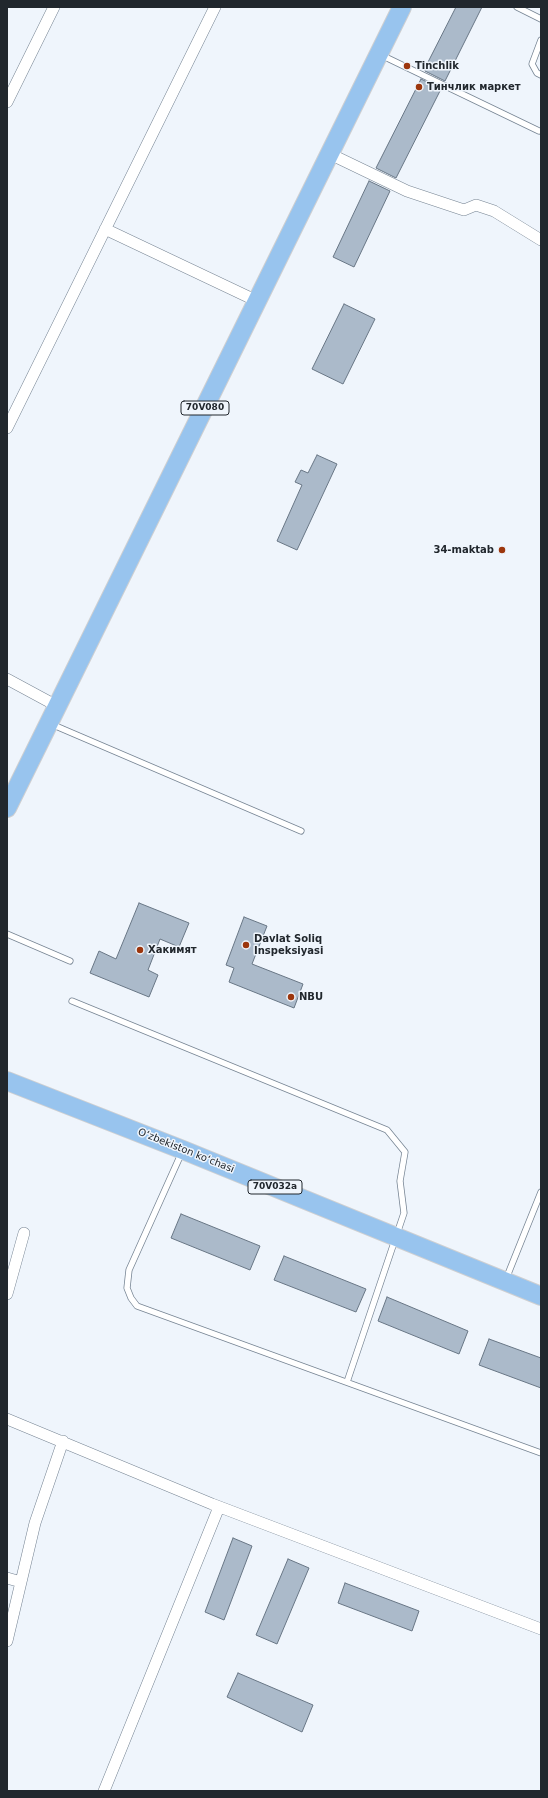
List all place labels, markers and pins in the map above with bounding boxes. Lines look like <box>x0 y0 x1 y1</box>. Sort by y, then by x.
place label: Tinchlik <box>415 60 459 72</box>
marker: Tinchlik <box>402 61 412 71</box>
place label: Тинчлик маркет <box>427 81 521 93</box>
marker: Тинчлик маркет <box>414 82 424 92</box>
place label: 34-maktab <box>433 544 494 556</box>
marker: 34-maktab <box>497 545 507 555</box>
place label: Davlat Soliq Inspeksiyasi <box>254 933 323 956</box>
marker: Davlat Soliq Inspeksiyasi <box>241 940 251 950</box>
place label: Хакимят <box>148 944 197 956</box>
marker: Хакимят <box>135 945 145 955</box>
place label: NBU <box>299 991 323 1003</box>
marker: NBU <box>286 992 296 1002</box>

